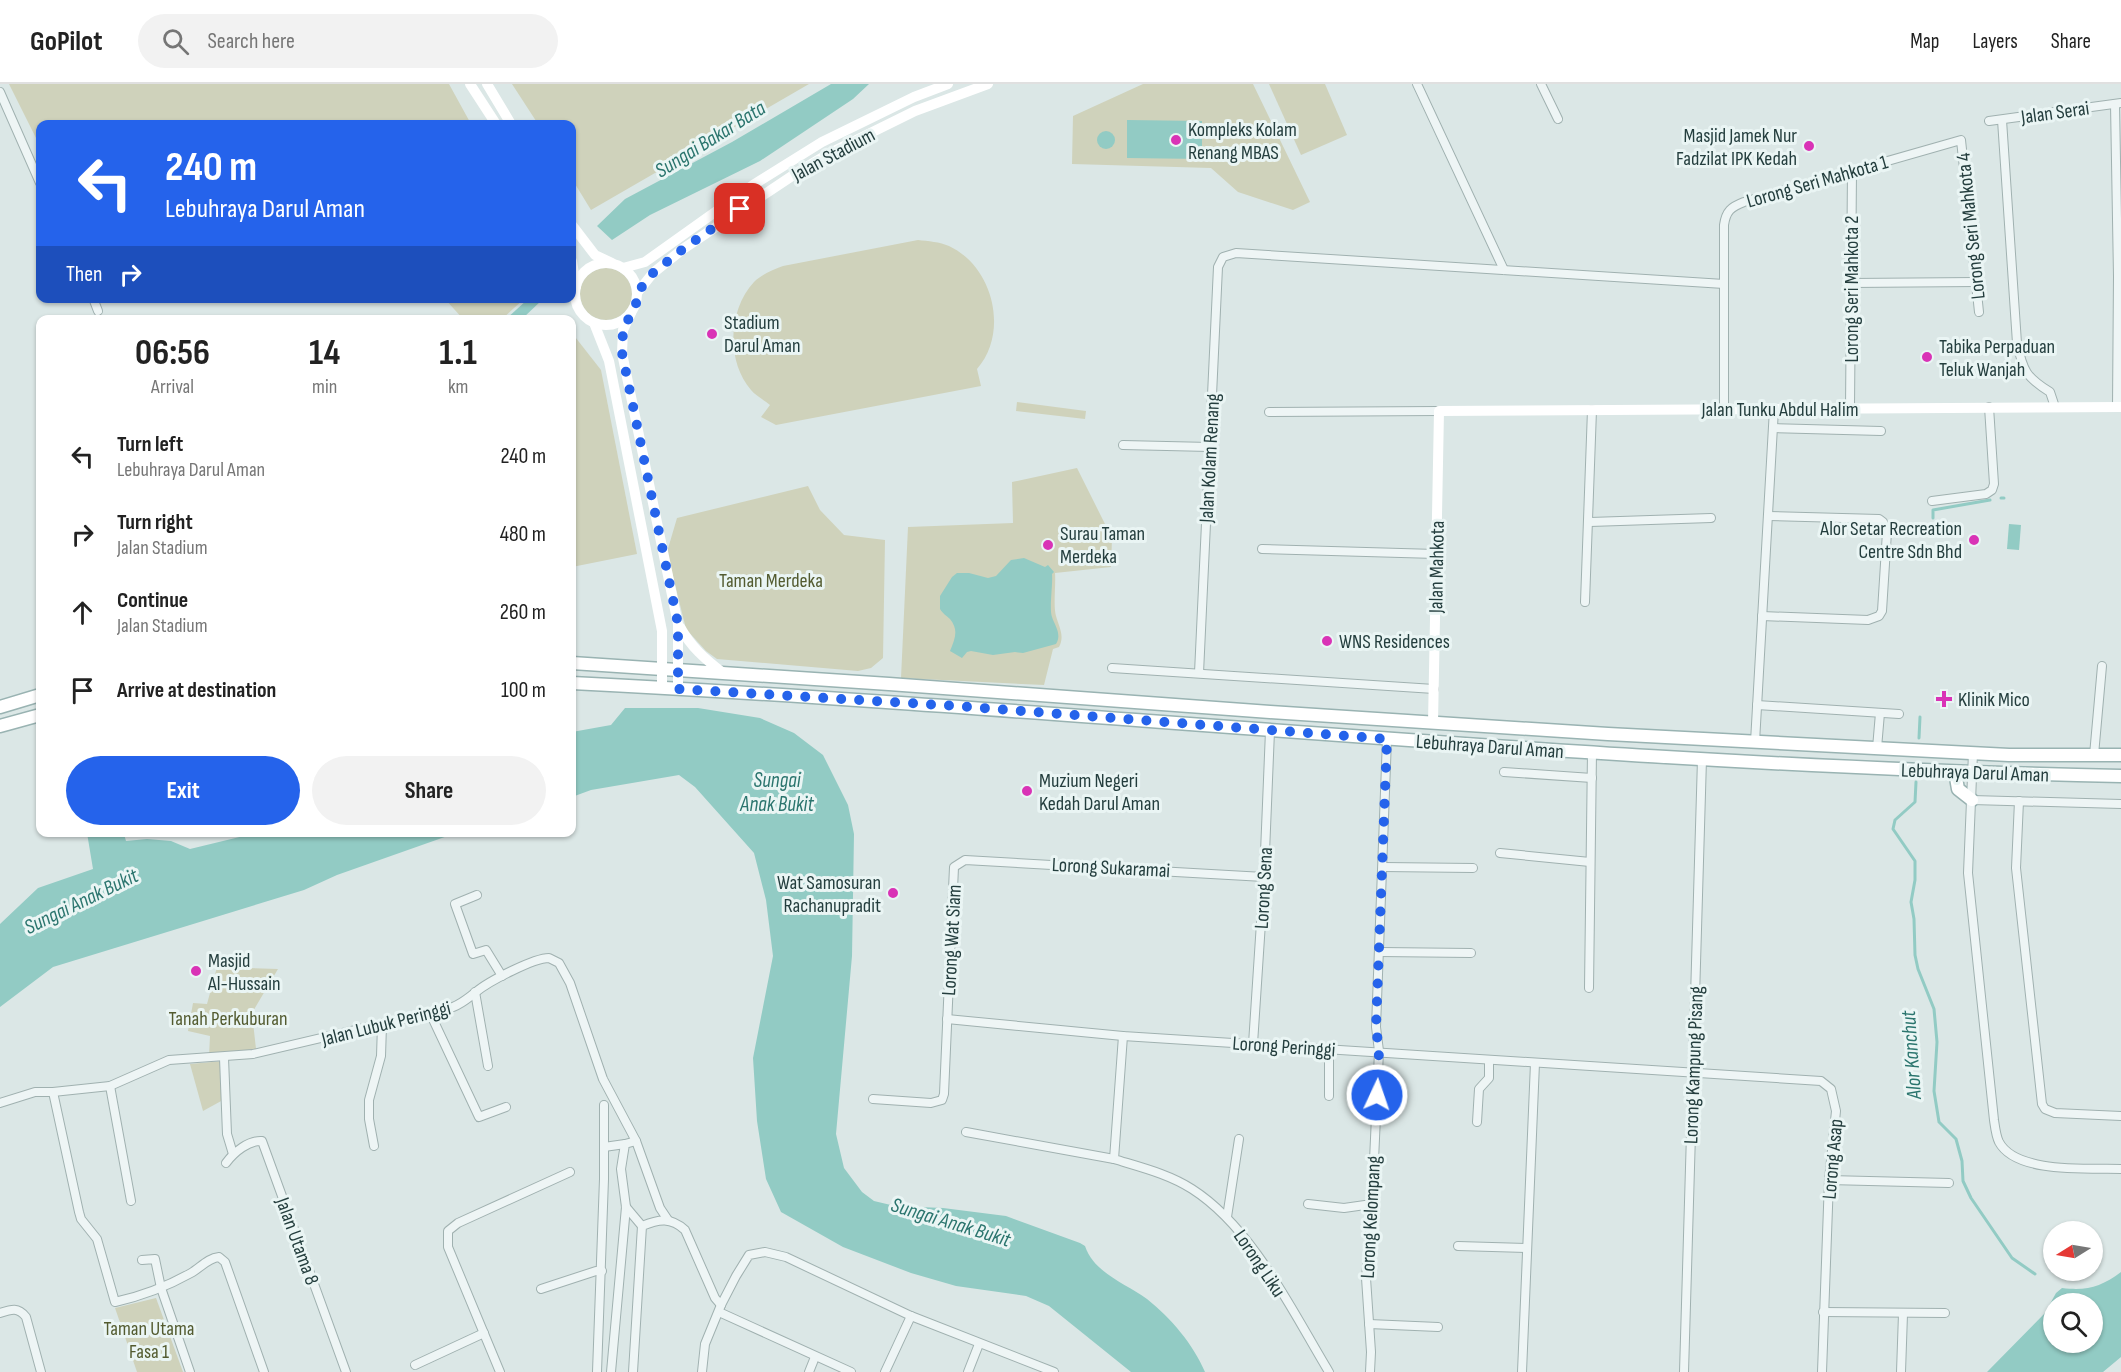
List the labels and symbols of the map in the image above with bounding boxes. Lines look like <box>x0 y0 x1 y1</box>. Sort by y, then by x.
water label: Sungai Bakar Bata <box>650 95 771 183</box>
street label: Jalan Serai <box>2019 96 2091 130</box>
place label: Kompleks Kolam Renang MBAS <box>1188 118 1297 165</box>
street label: Jalan Stadium <box>787 123 879 187</box>
place label: Masjid Jamek Nur Fadzilat IPK Kedah <box>1676 124 1797 171</box>
marker: Kompleks Kolam Renang MBAS <box>1169 133 1183 147</box>
marker: Masjid Jamek Nur Fadzilat IPK Kedah <box>1802 139 1816 153</box>
street label: Lorong Seri Mahkota 1 <box>1744 150 1891 214</box>
street label: Lorong Seri Mahkota 4 <box>1951 151 1991 300</box>
pin <box>714 183 765 234</box>
street label: Lorong Seri Mahkota 2 <box>1840 215 1864 363</box>
place label: Stadium Darul Aman <box>724 311 800 358</box>
marker: Stadium Darul Aman <box>705 327 719 341</box>
place label: Tabika Perpaduan Teluk Wanjah <box>1939 335 2055 382</box>
marker: Tabika Perpaduan Teluk Wanjah <box>1920 350 1934 364</box>
street label: Jalan Kolam Renang <box>1195 393 1225 524</box>
street label: Jalan Tunku Abdul Halim <box>1700 398 1859 422</box>
place label: Alor Setar Recreation Centre Sdn Bhd <box>1819 517 1962 564</box>
street label: Jalan Mahkota <box>1424 521 1450 614</box>
place label: Surau Taman Merdeka <box>1060 522 1145 569</box>
marker: Alor Setar Recreation Centre Sdn Bhd <box>1967 533 1981 547</box>
marker: Surau Taman Merdeka <box>1041 538 1055 552</box>
park label: Taman Merdeka <box>719 569 823 593</box>
place label: WNS Residences <box>1339 630 1450 654</box>
marker: WNS Residences <box>1320 634 1334 648</box>
place label: Klinik Mico <box>1958 688 2030 712</box>
marker: Klinik Mico <box>1935 690 1953 708</box>
street label: Lebuhraya Darul Aman <box>1415 730 1565 764</box>
street label: Lebuhraya Darul Aman <box>1901 758 2049 788</box>
water label: Sungai Anak Bukit <box>739 768 814 817</box>
place label: Muzium Negeri Kedah Darul Aman <box>1039 769 1160 816</box>
marker: Muzium Negeri Kedah Darul Aman <box>1020 784 1034 798</box>
street label: Lorong Sena <box>1250 847 1278 930</box>
street label: Lorong Sukaramai <box>1051 853 1171 883</box>
water label: Sungai Anak Bukit <box>20 863 143 940</box>
place label: Wat Samosuran Rachanupradit <box>777 871 881 918</box>
street label: Lorong Wat Siam <box>937 884 967 996</box>
marker: Wat Samosuran Rachanupradit <box>886 886 900 900</box>
place label: Masjid Al-Hussain <box>207 949 280 996</box>
marker: Masjid Al-Hussain <box>189 964 203 978</box>
street label: Lorong Kampung Pisang <box>1679 986 1709 1145</box>
street label: Jalan Lubuk Peringgi <box>318 996 453 1052</box>
park label: Tanah Perkuburan <box>168 1007 288 1031</box>
water label: Alor Kanchut <box>1896 1009 1927 1101</box>
street label: Lorong Peringgi <box>1232 1031 1336 1063</box>
position arrow <box>1345 1063 1409 1127</box>
street label: Lorong Asap <box>1818 1118 1848 1200</box>
street label: Lorong Kelompang <box>1356 1155 1386 1279</box>
water label: Sungai Anak Bukit <box>888 1192 1014 1253</box>
street label: Jalan Utama 8 <box>270 1194 324 1288</box>
north arrow <box>2043 1221 2103 1281</box>
street label: Lorong Liku <box>1228 1225 1290 1302</box>
park label: Taman Utama Fasa 1 <box>104 1317 194 1364</box>

